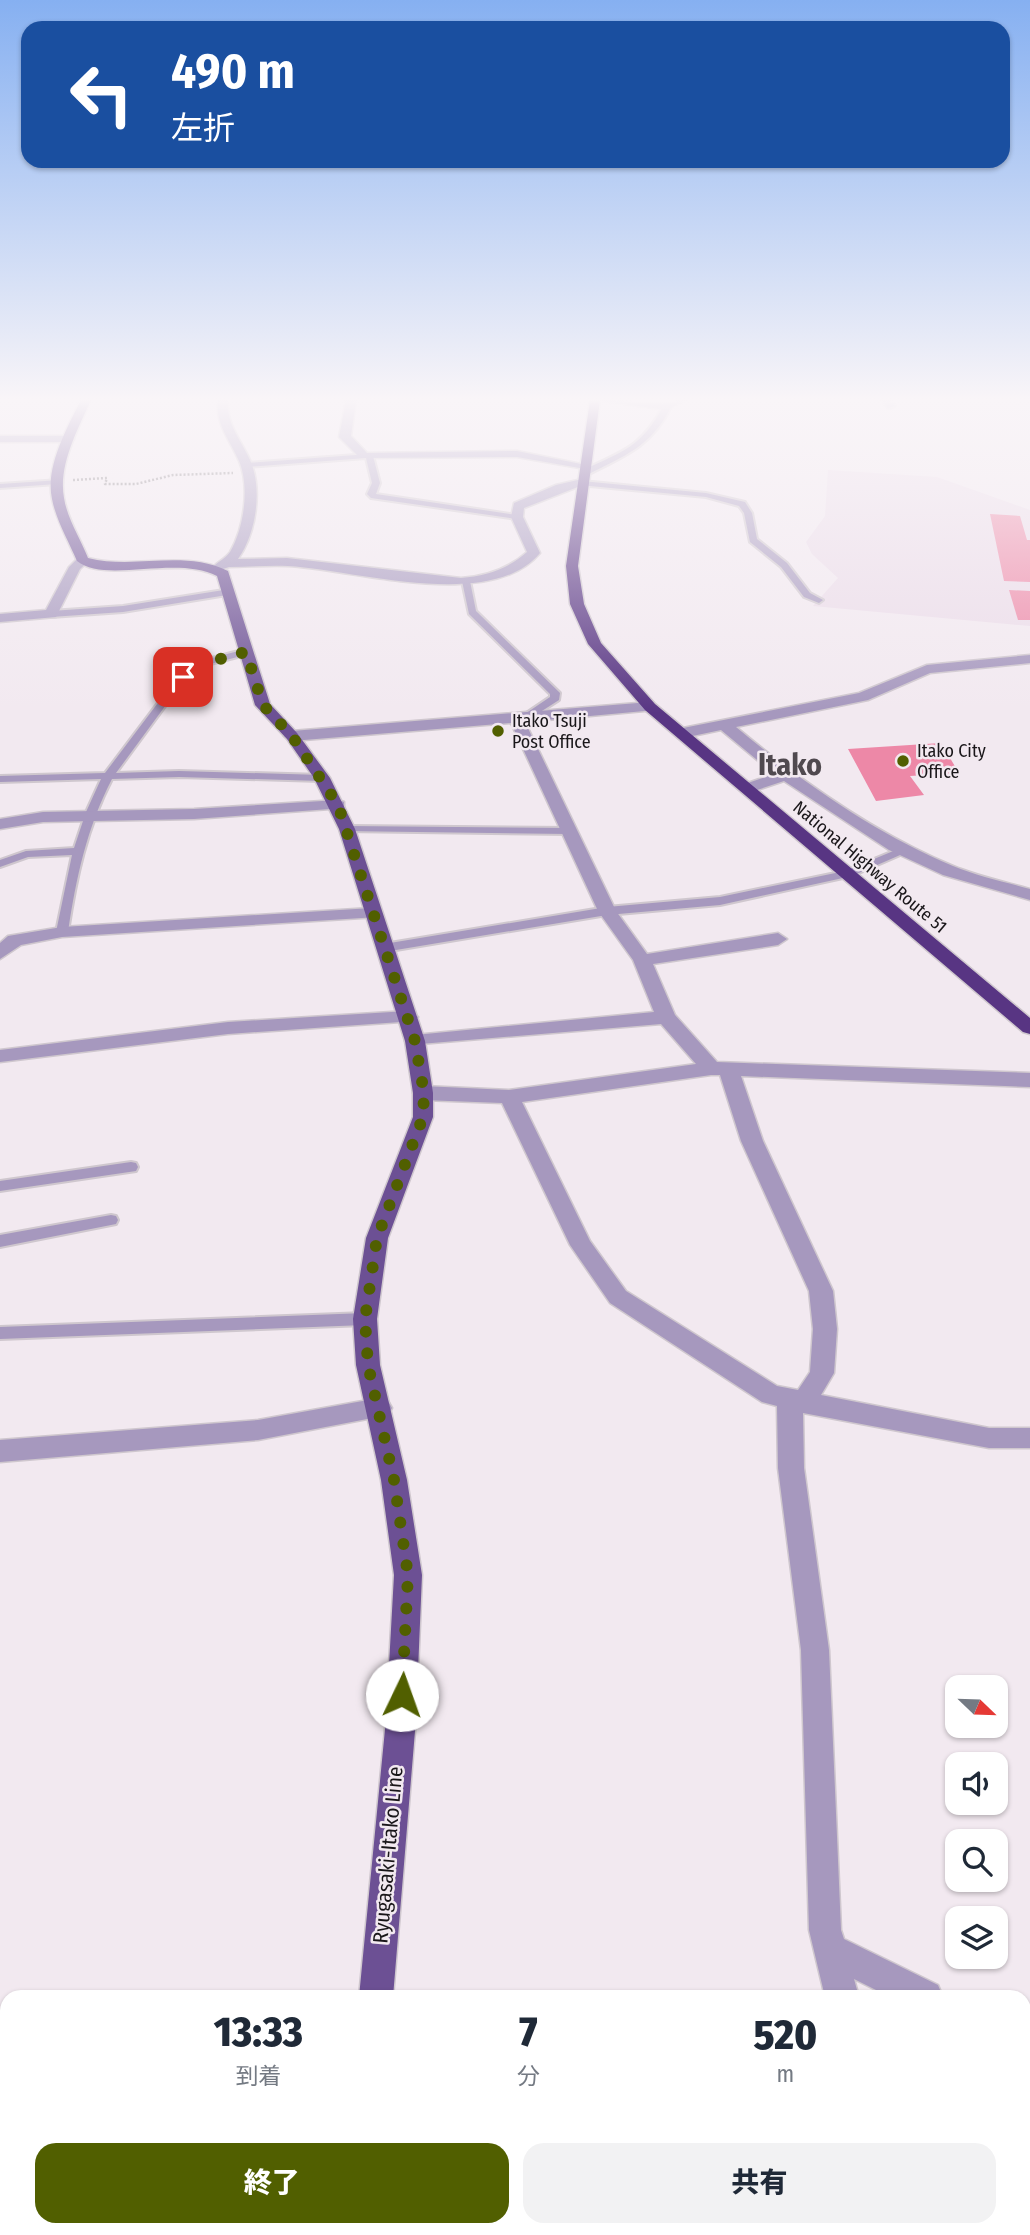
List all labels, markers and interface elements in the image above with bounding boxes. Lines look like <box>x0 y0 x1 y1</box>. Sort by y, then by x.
text: 490 m <box>171 42 295 101</box>
icon: left <box>56 49 147 140</box>
text: 左折 <box>171 109 235 147</box>
pin <box>153 647 213 707</box>
icon: arrive <box>164 658 202 696</box>
place label: Itako Tsuji Post Office <box>512 710 591 753</box>
marker: Itako Tsuji Post Office <box>490 723 506 739</box>
place label: Itako City Office <box>917 740 986 783</box>
district label: Itako <box>758 747 822 783</box>
marker: Itako City Office <box>895 753 911 769</box>
street label: National Highway Route 51 <box>789 796 951 938</box>
position arrow <box>365 1658 439 1732</box>
north arrow <box>945 1675 1008 1738</box>
map controls <box>945 1675 1008 1969</box>
button: sound <box>945 1752 1008 1815</box>
street label: Ryugasaki-Itako Line <box>367 1765 409 1945</box>
button: search <box>945 1829 1008 1892</box>
button: layers <box>945 1906 1008 1969</box>
text: 13:33 <box>214 2007 303 2057</box>
text: 7 <box>519 2007 537 2057</box>
text: 520 <box>754 2010 817 2060</box>
text: m <box>777 2060 794 2088</box>
text: 到着 <box>235 2062 281 2090</box>
text: 分 <box>517 2062 540 2090</box>
button: 終了 <box>35 2143 509 2223</box>
button: 共有 <box>523 2143 996 2223</box>

